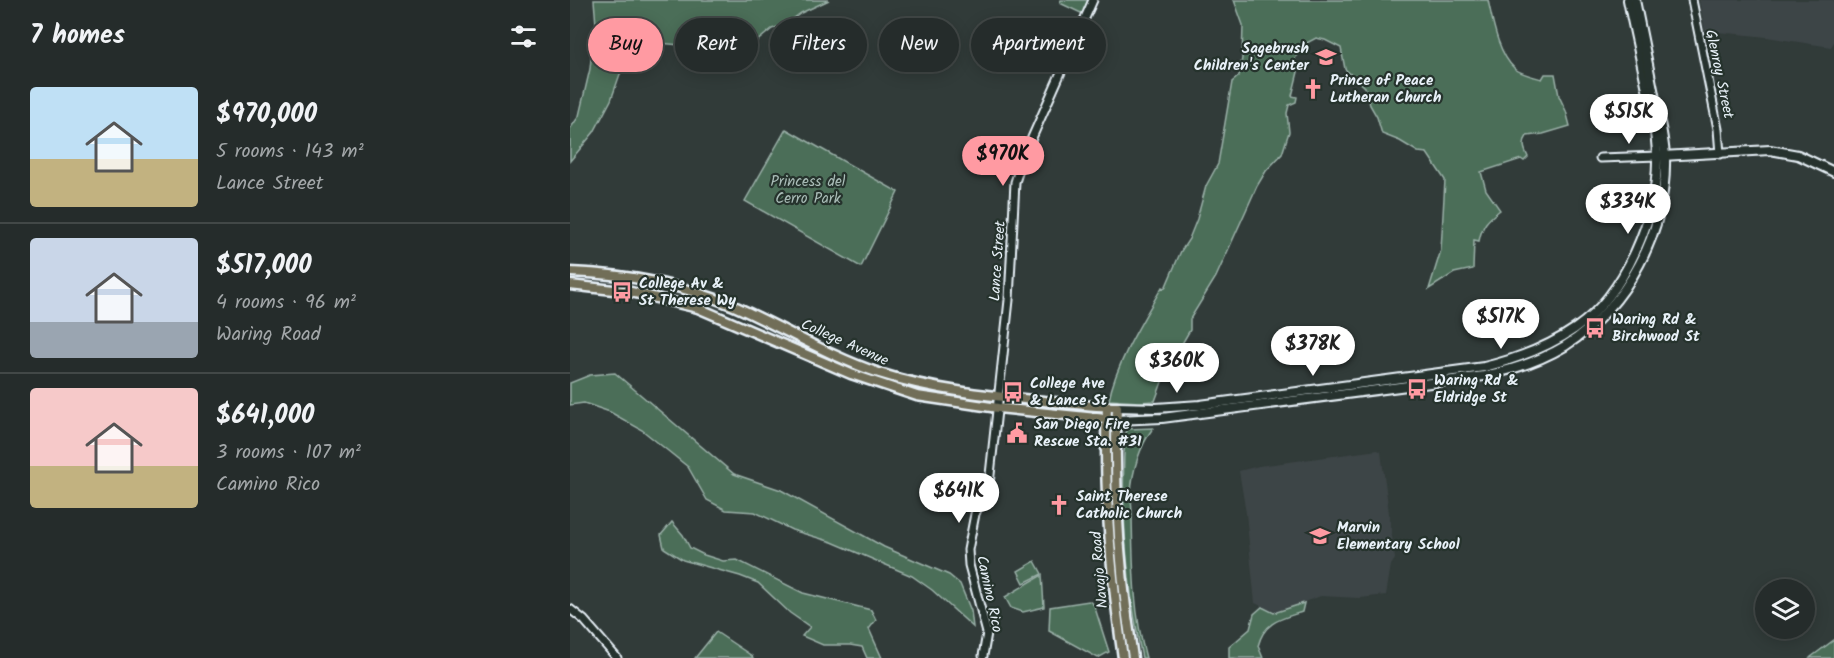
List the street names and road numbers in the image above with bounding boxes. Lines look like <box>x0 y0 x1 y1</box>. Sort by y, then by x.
street label: Glenroy Street <box>1698 27 1740 121</box>
street label: Lance Street <box>983 220 1013 302</box>
street label: College Avenue <box>797 313 893 373</box>
street label: Navajo Road <box>1085 530 1115 609</box>
street label: Camino Rico <box>969 553 1009 635</box>

